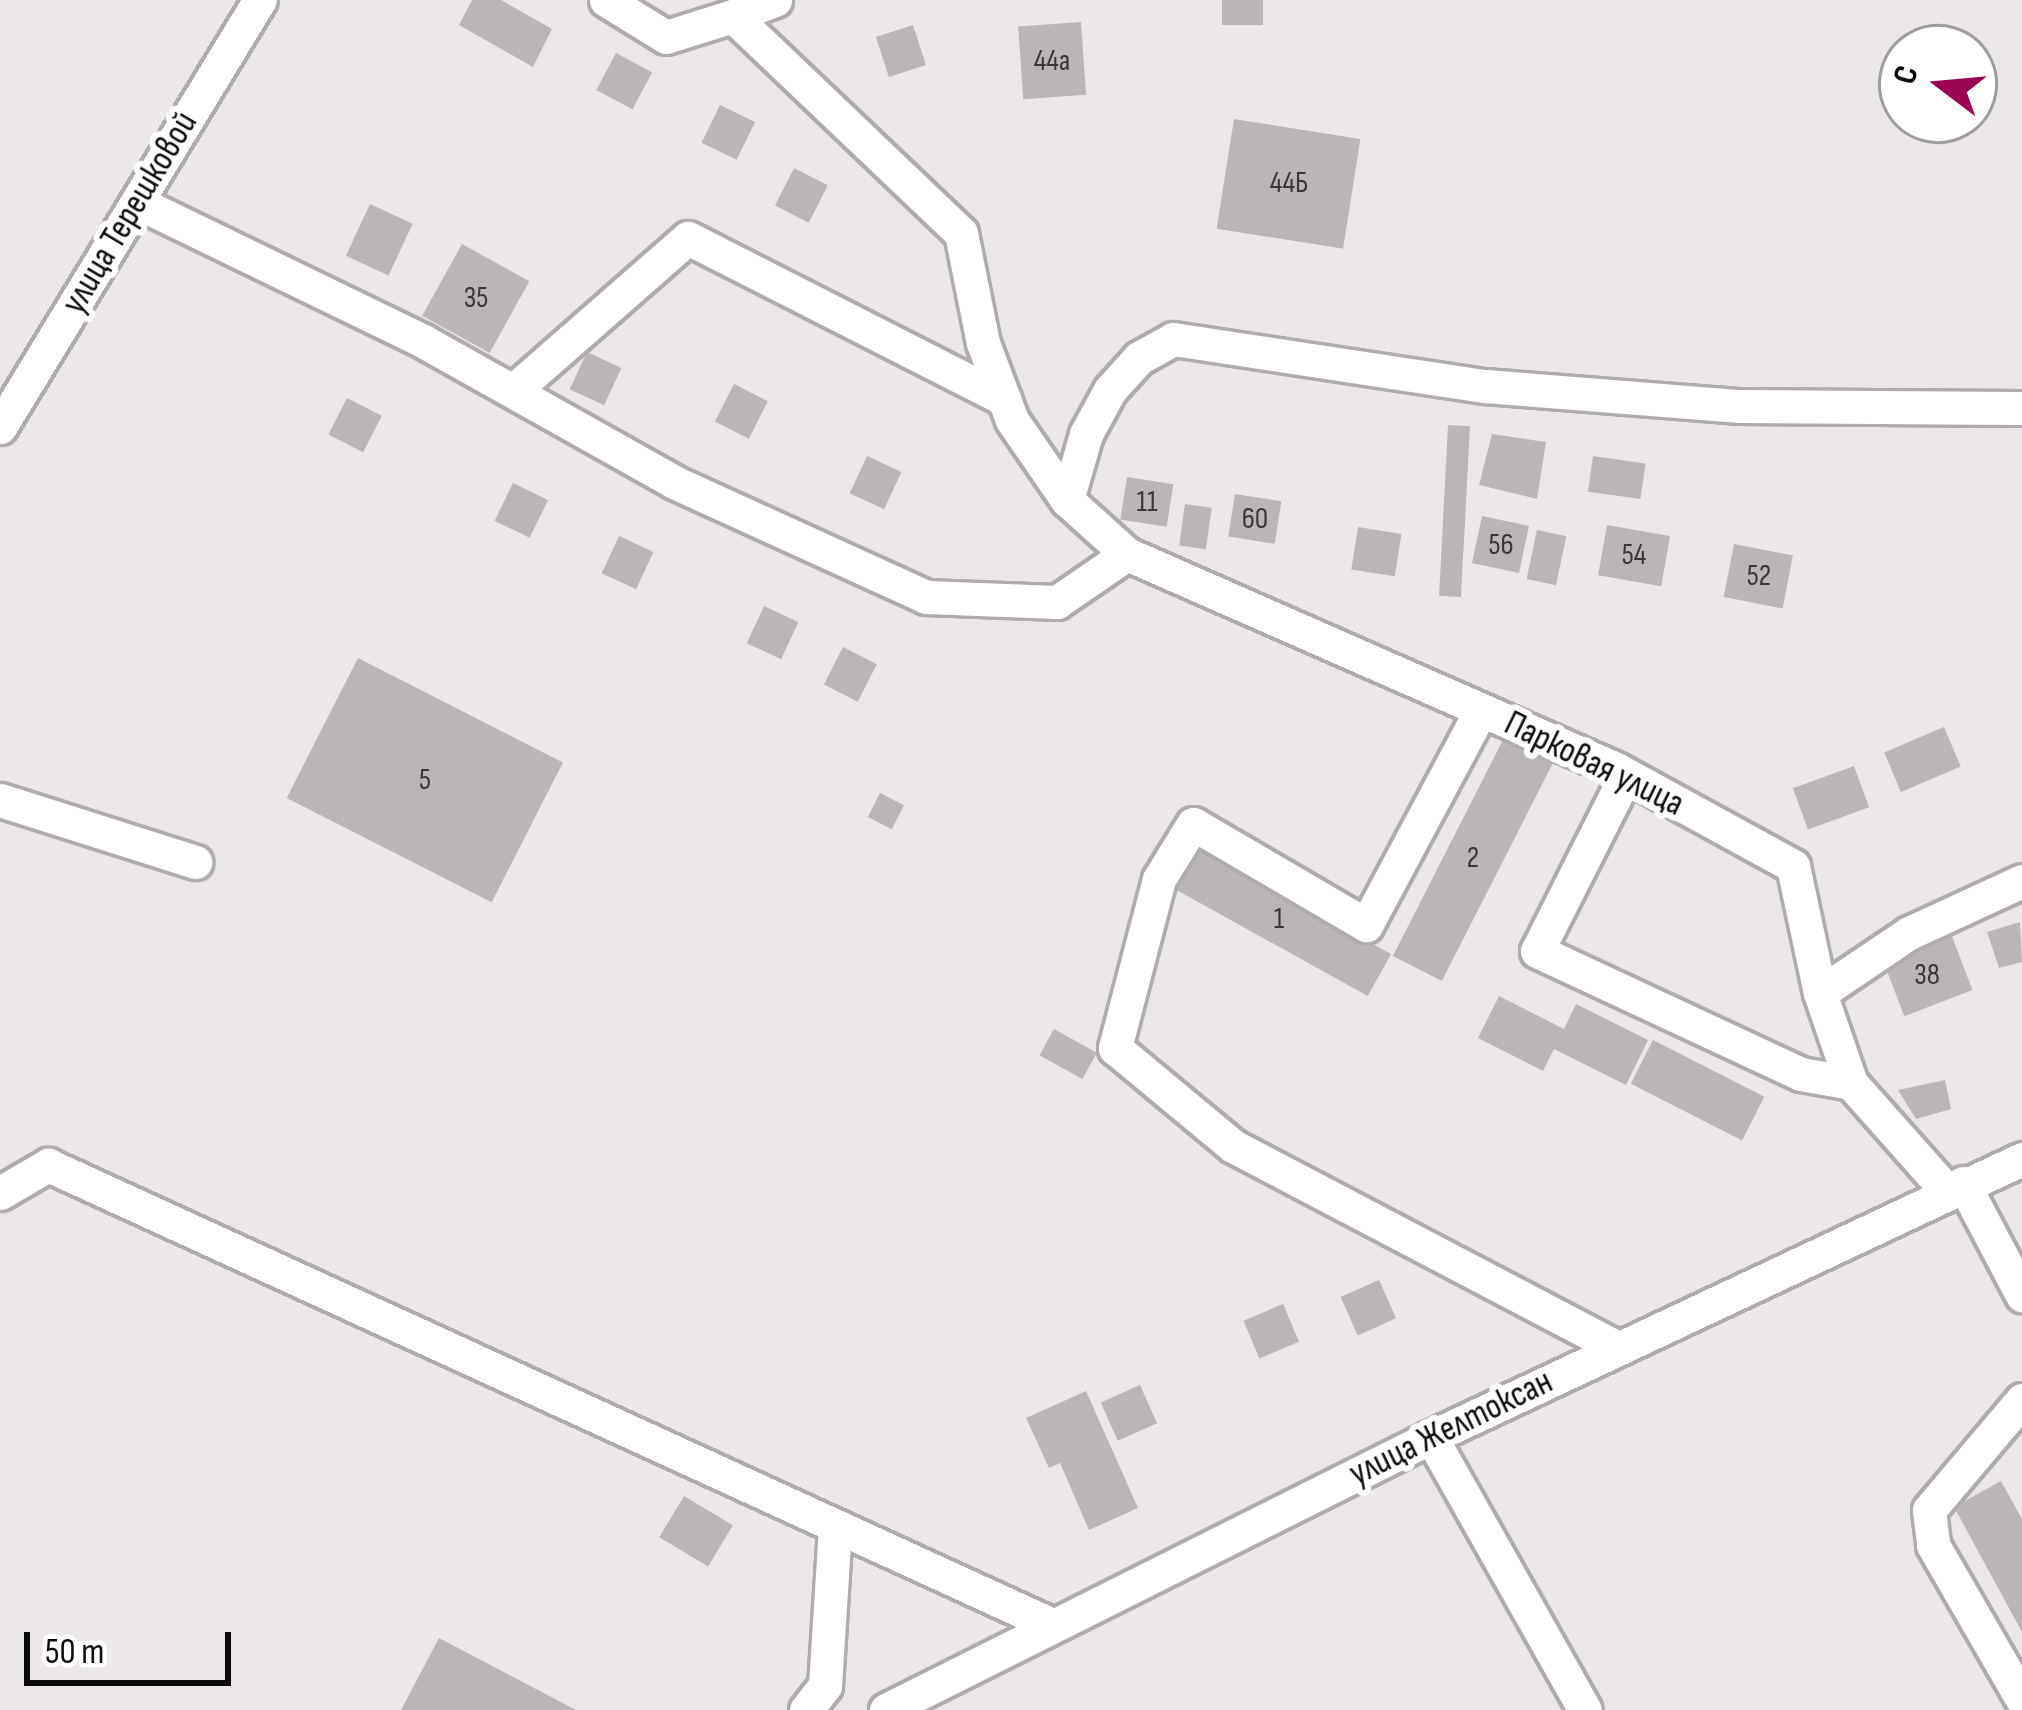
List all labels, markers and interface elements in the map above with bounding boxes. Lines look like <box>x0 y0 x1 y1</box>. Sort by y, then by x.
north arrow <box>1878 24 1998 144</box>
house number: 44а <box>1034 43 1070 79</box>
text: С <box>1885 61 1928 89</box>
street label: улица Терешковой <box>53 104 207 322</box>
house number: 44Б <box>1270 165 1308 201</box>
house number: 35 <box>464 280 488 316</box>
house number: 11 <box>1137 484 1157 520</box>
house number: 60 <box>1242 501 1268 537</box>
house number: 56 <box>1488 527 1514 563</box>
house number: 54 <box>1622 537 1646 573</box>
house number: 52 <box>1747 558 1771 594</box>
street label: Парковая улица <box>1497 702 1691 826</box>
house number: 5 <box>419 762 431 798</box>
house number: 2 <box>1467 840 1479 876</box>
house number: 1 <box>1274 901 1284 937</box>
house number: 38 <box>1914 957 1940 993</box>
street label: улица Желтоксан <box>1342 1360 1560 1496</box>
scale bar <box>30 1608 237 1682</box>
text: 50 m <box>45 1631 104 1674</box>

